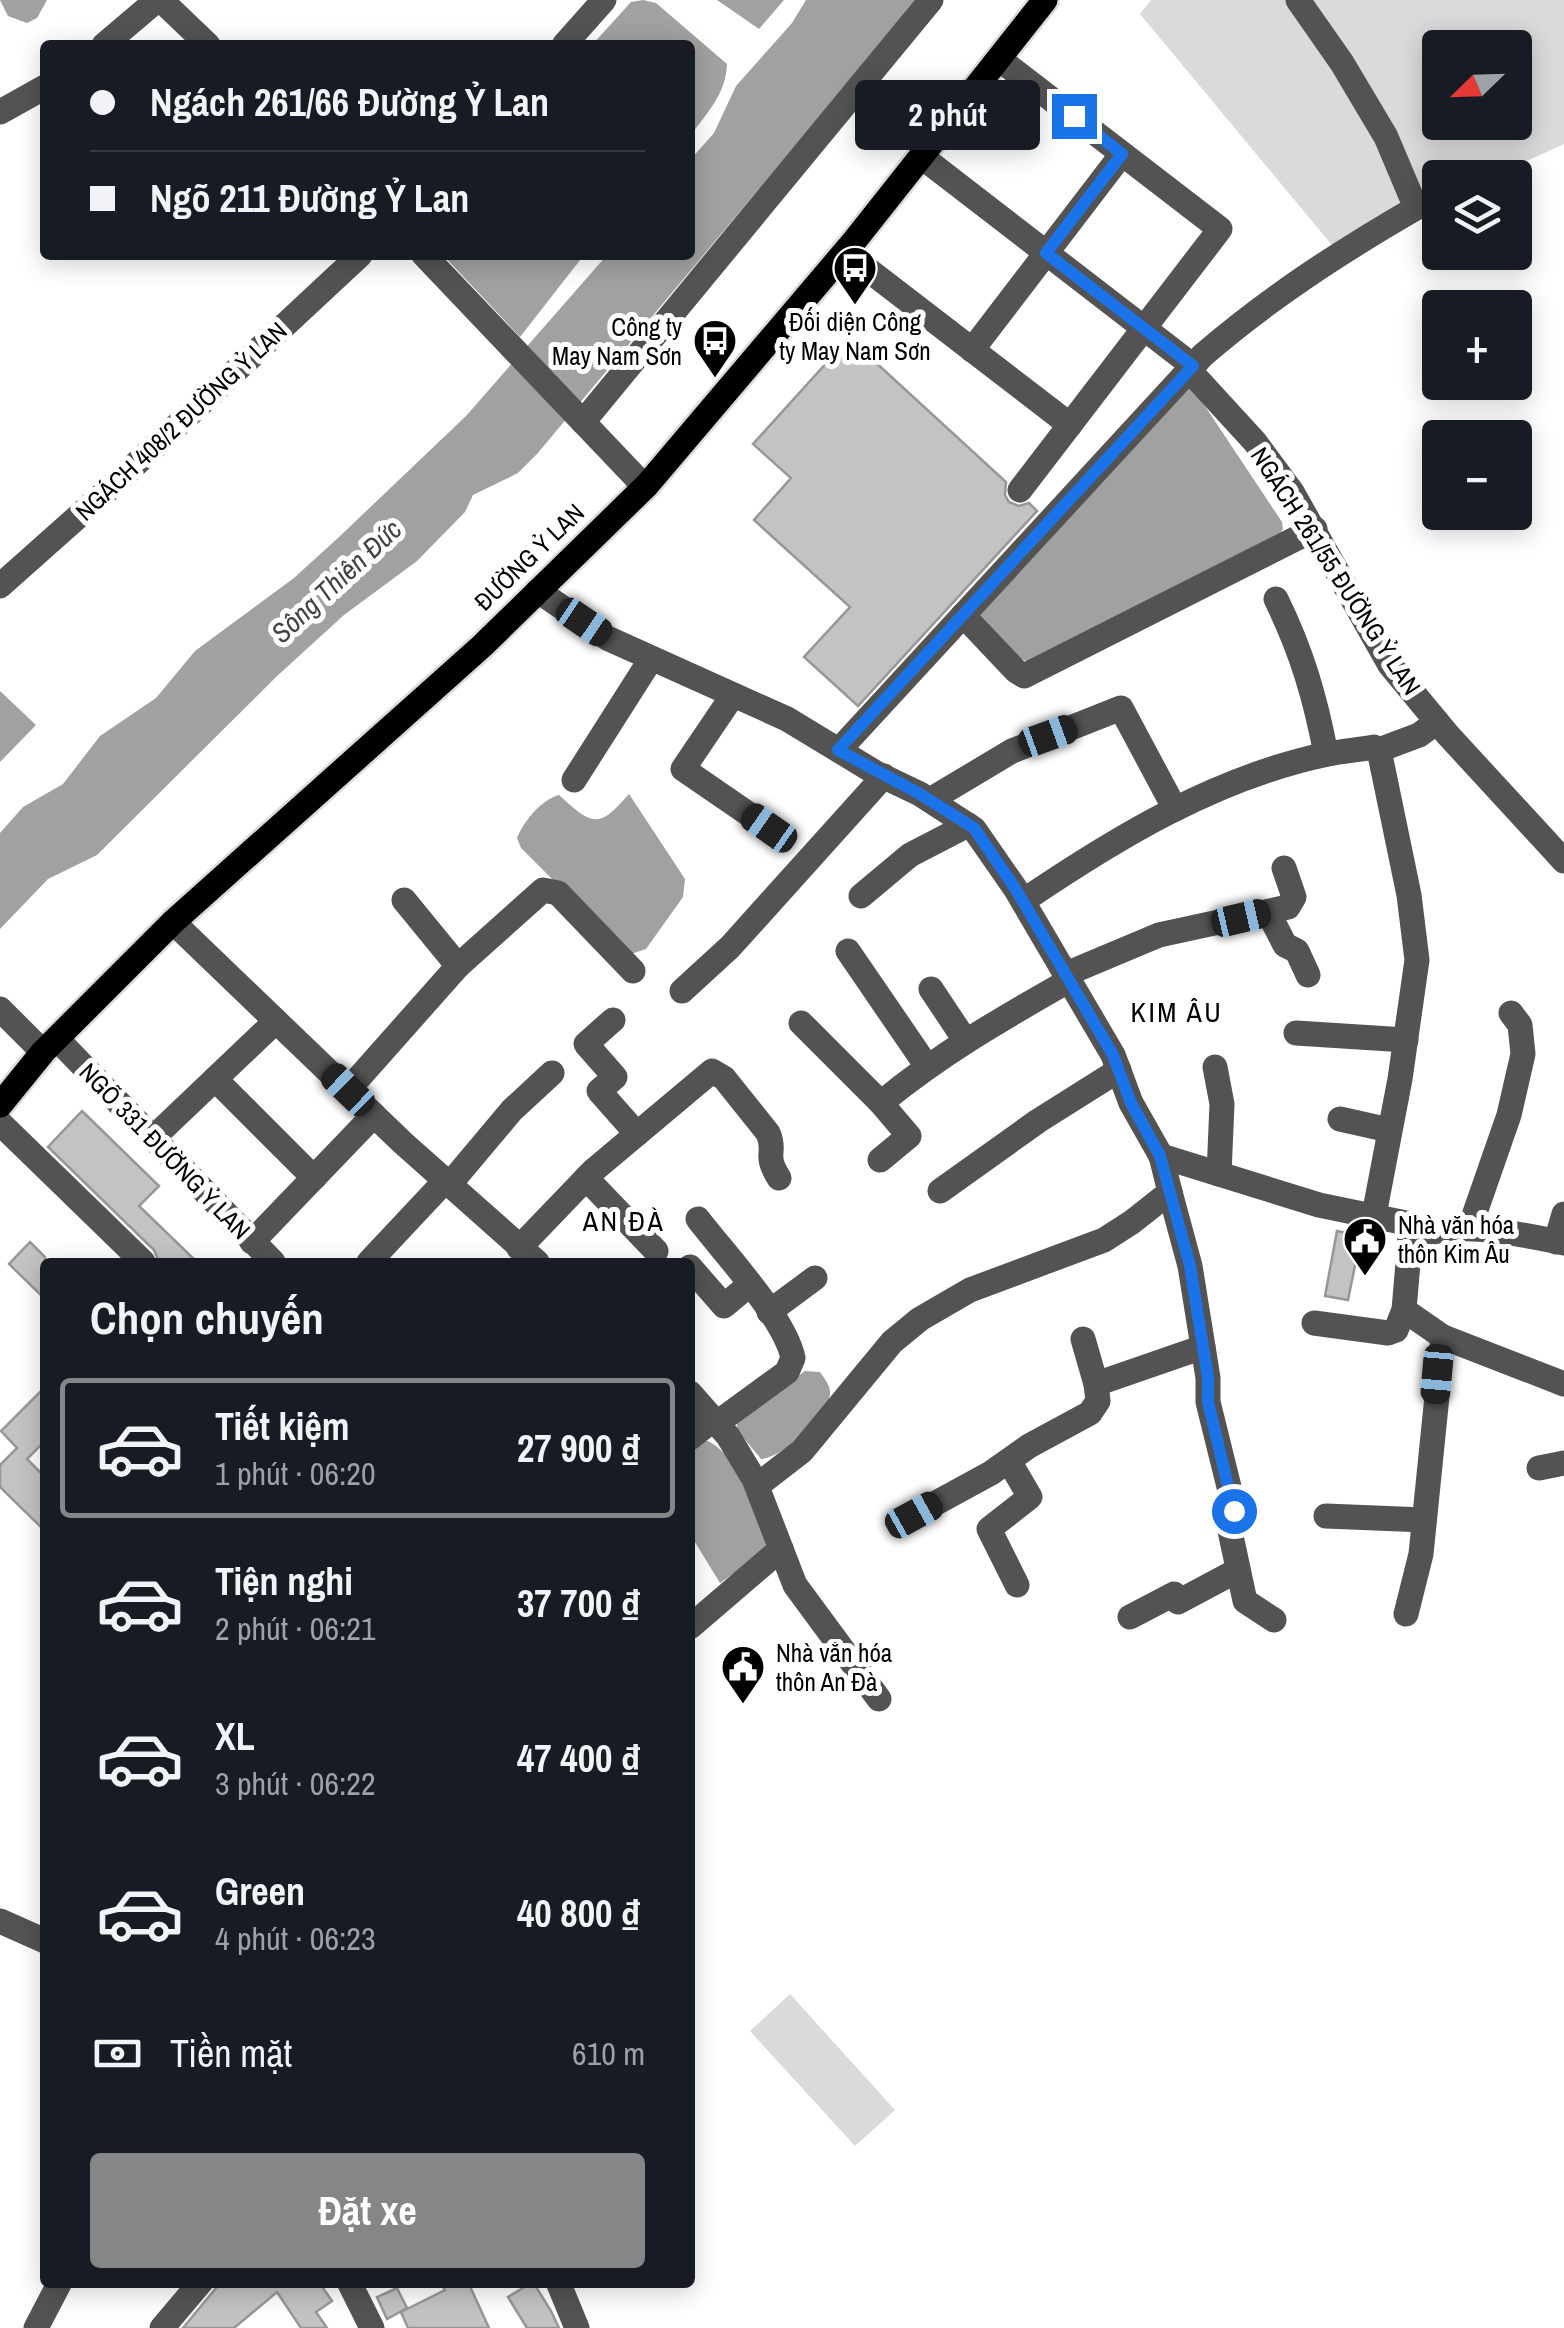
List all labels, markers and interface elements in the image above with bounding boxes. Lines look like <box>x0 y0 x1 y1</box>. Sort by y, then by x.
north arrow <box>1422 30 1532 140</box>
map controls <box>1422 30 1532 530</box>
text: Ngách 261/66 Đường Ỷ Lan <box>150 77 549 128</box>
callout: 2 phút <box>854 81 1039 151</box>
text: 2 phút <box>908 93 987 136</box>
route end <box>1052 94 1097 139</box>
button: layers <box>1422 160 1532 270</box>
text: Ngõ 211 Đường Ỷ Lan <box>150 173 469 224</box>
bus stop icon: Đối diện Công ty May Nam Sơn <box>832 245 878 306</box>
button: + <box>1422 290 1532 400</box>
place label: Đối diện Công ty May Nam Sơn <box>779 305 931 368</box>
place label: Công ty May Nam Sơn <box>552 310 683 373</box>
street label: NGÁCH 408/2 ĐƯỜNG Ỷ LAN <box>68 314 294 528</box>
bus stop icon: Công ty May Nam Sơn <box>692 318 738 379</box>
button: − <box>1422 420 1532 530</box>
street label: NGÁCH 261/55 ĐƯỜNG Ỷ LAN <box>1243 441 1429 701</box>
street label: ĐƯỜNG Ỷ LAN <box>467 496 591 618</box>
water label: Sông Thiên Đức <box>263 511 409 651</box>
car <box>551 593 617 651</box>
car <box>1015 712 1081 760</box>
car <box>736 799 802 857</box>
car <box>1208 897 1274 939</box>
district label: KIM ÂU <box>1131 993 1223 1031</box>
street label: NGÕ 331 ĐƯỜNG Ỷ LAN <box>72 1055 258 1247</box>
car <box>316 1058 380 1122</box>
district label: AN ĐÀ <box>582 1202 665 1240</box>
place label: Nhà văn hóa thôn Kim Âu <box>1398 1208 1515 1271</box>
public building icon: Nhà văn hóa thôn Kim Âu <box>1342 1216 1388 1277</box>
text: Chọn chuyến <box>90 1287 324 1348</box>
car <box>1419 1343 1455 1405</box>
text: Tiết kiệm <box>215 1401 350 1452</box>
icon: car <box>95 1403 185 1493</box>
text: 27 900 ₫ <box>517 1423 640 1474</box>
text: 1 phút · 06:20 <box>215 1452 376 1495</box>
car <box>880 1487 948 1543</box>
route start <box>1212 1489 1257 1534</box>
text: Tiện nghi <box>215 1556 353 1607</box>
icon: car <box>95 1558 185 1648</box>
text: 37 700 ₫ <box>517 1578 640 1629</box>
text: 2 phút · 06:21 <box>215 1607 376 1650</box>
place label: Nhà văn hóa thôn An Đà <box>776 1636 893 1699</box>
public building icon: Nhà văn hóa thôn An Đà <box>720 1644 766 1705</box>
text: XL <box>215 1711 255 1762</box>
icon: car <box>95 1713 185 1803</box>
text: 47 400 ₫ <box>517 1733 640 1784</box>
text: 3 phút · 06:22 <box>215 1762 376 1805</box>
text: Green <box>215 1866 305 1917</box>
icon: car <box>95 1868 185 1958</box>
text: 40 800 ₫ <box>517 1888 640 1939</box>
text: 4 phút · 06:23 <box>215 1917 376 1960</box>
icon: cash <box>90 2026 145 2081</box>
text: Tiền mặt <box>170 2028 292 2079</box>
text: 610 m <box>572 2032 645 2075</box>
button: Đặt xe <box>90 2153 645 2268</box>

